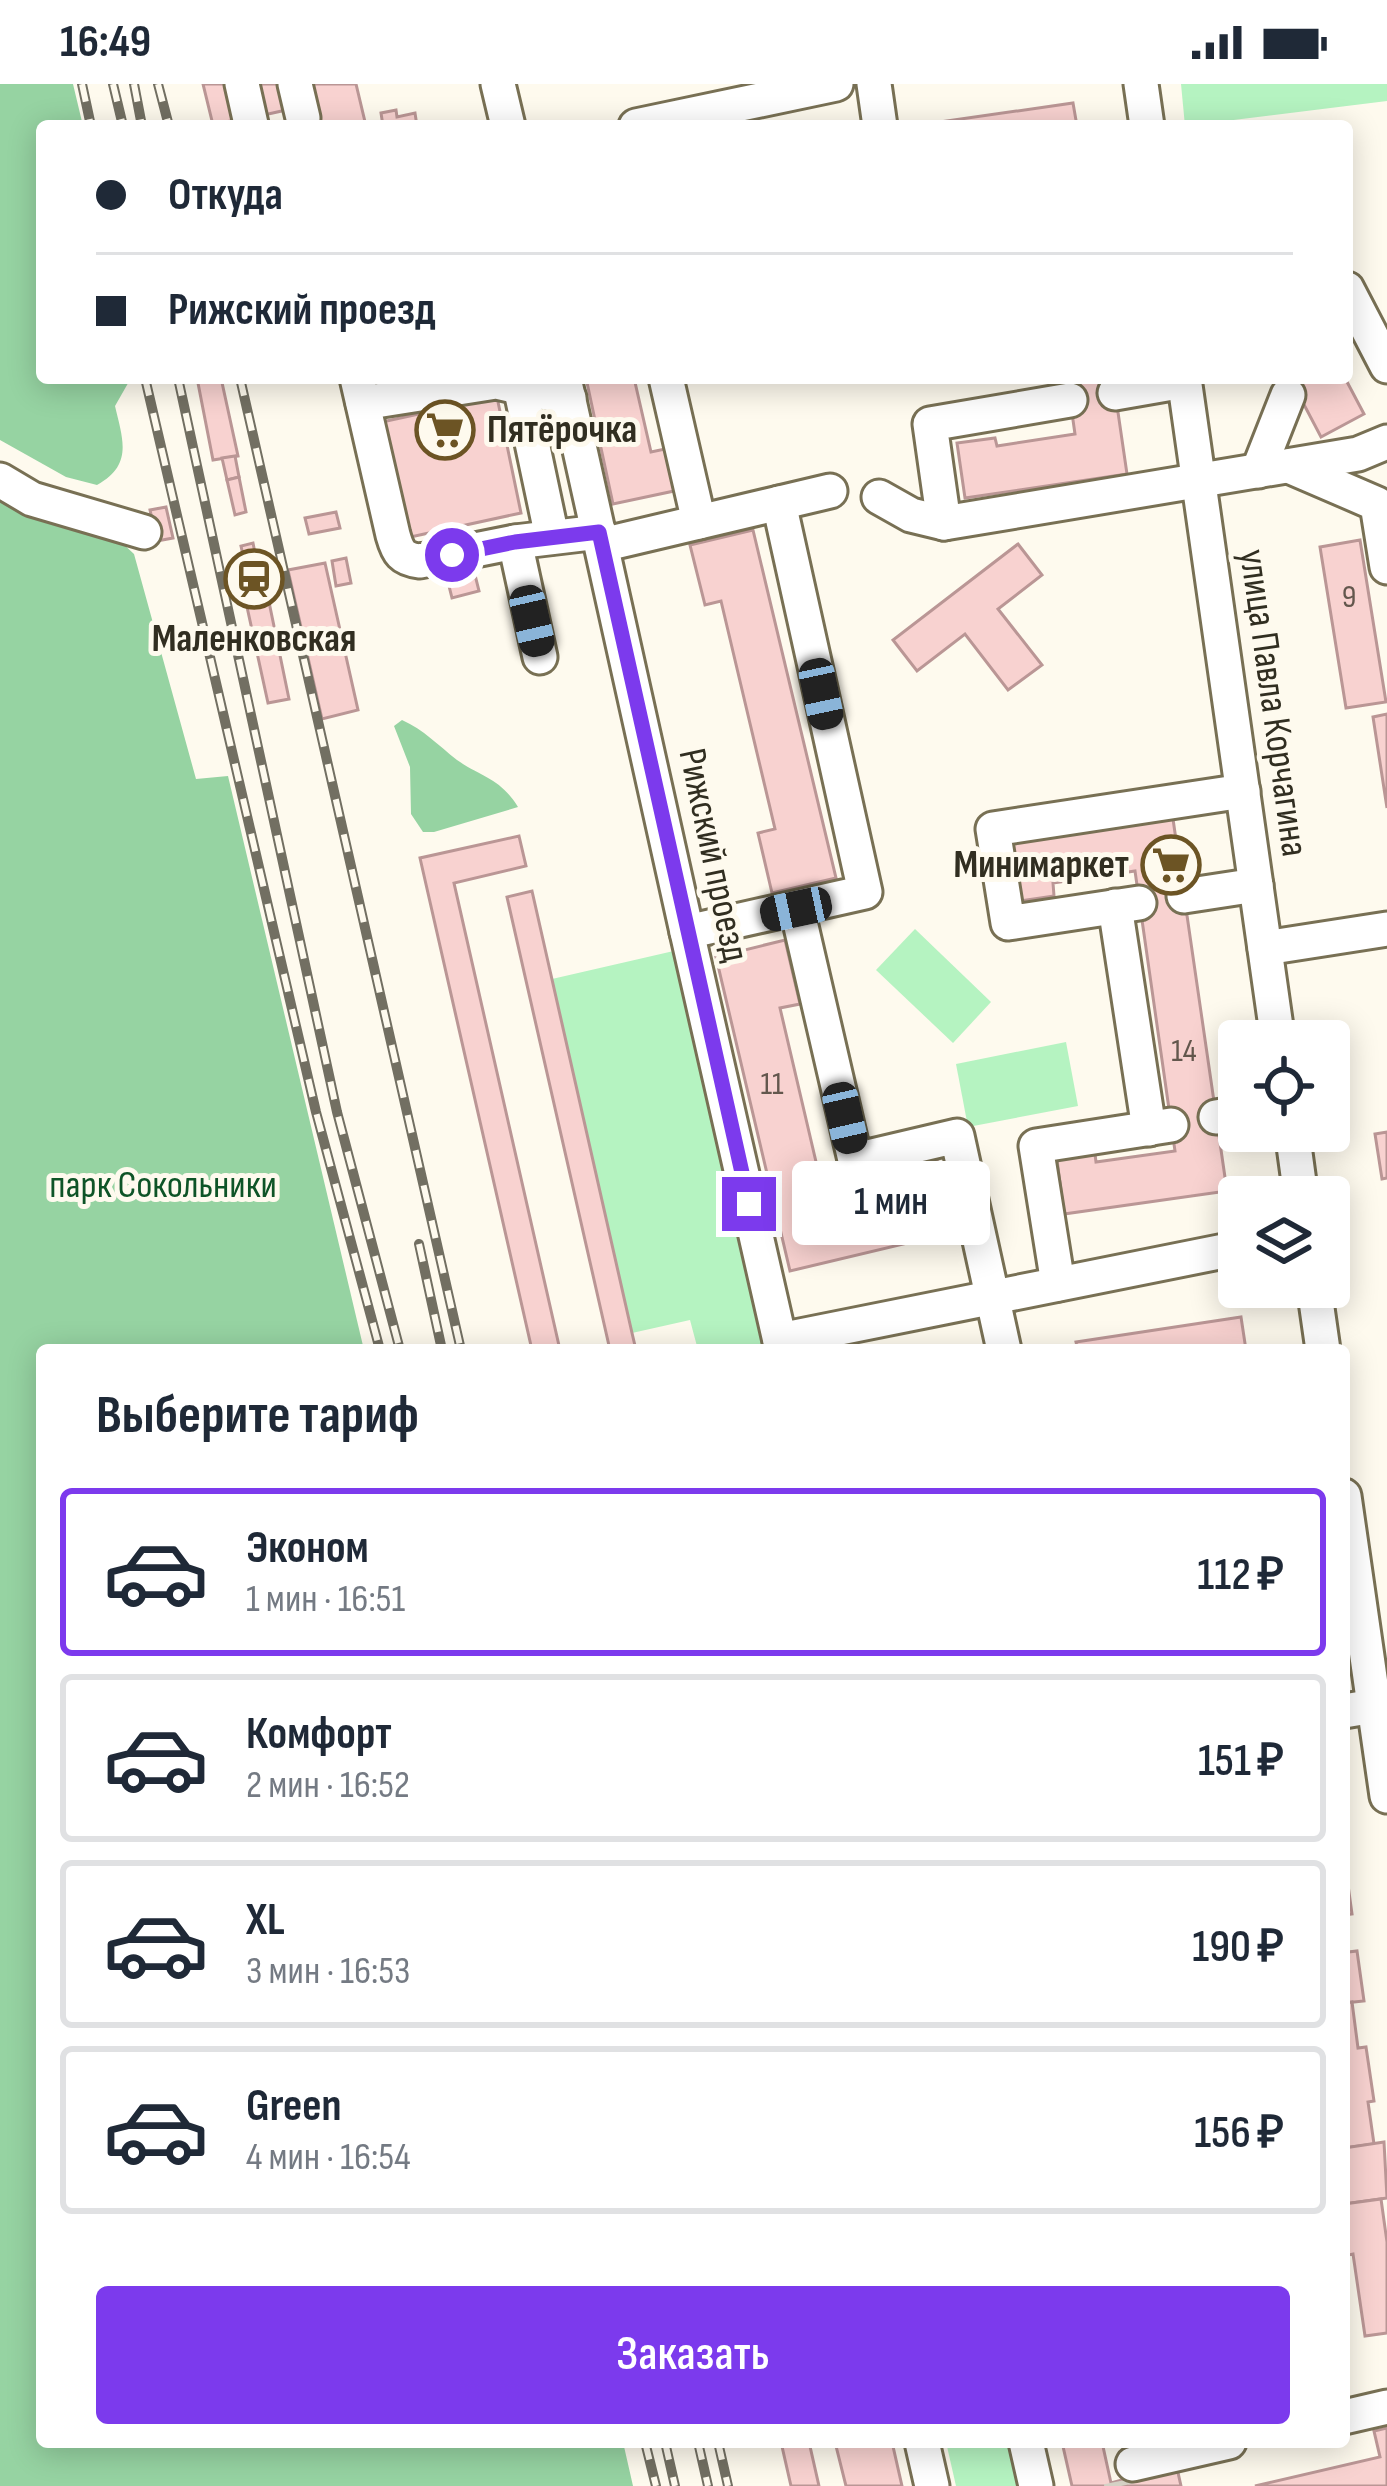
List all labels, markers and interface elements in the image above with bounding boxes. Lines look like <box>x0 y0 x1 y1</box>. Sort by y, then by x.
text: 16:49 <box>60 15 151 70</box>
text: Откуда <box>168 168 283 223</box>
text: Рижский проезд <box>168 283 436 338</box>
supermarket icon: Пятёрочка <box>414 399 476 461</box>
place label: Пятёрочка <box>487 407 637 454</box>
route start <box>425 528 479 582</box>
street label: улица Павла Корчагина <box>1228 546 1318 860</box>
station icon: Маленковская <box>223 548 285 610</box>
house number: 9 <box>1342 577 1356 617</box>
car <box>506 582 558 660</box>
place label: Маленковская <box>152 616 356 663</box>
car <box>796 655 846 733</box>
street label: Рижский проезд <box>667 744 759 966</box>
supermarket icon: Минимаркет <box>1140 834 1202 896</box>
place label: Минимаркет <box>954 842 1129 889</box>
car <box>757 884 835 934</box>
map controls <box>1218 1020 1350 1308</box>
button: locate <box>1218 1020 1350 1152</box>
house number: 14 <box>1171 1031 1197 1071</box>
house number: 11 <box>760 1064 784 1104</box>
car <box>819 1079 871 1157</box>
park label: парк Сокольники <box>49 1162 277 1209</box>
callout: 1 мин <box>791 1162 989 1246</box>
button: layers <box>1218 1176 1350 1308</box>
route end <box>722 1177 776 1231</box>
text: 1 мин <box>854 1179 928 1226</box>
text: Выберите тариф <box>96 1383 419 1448</box>
icon: car <box>102 1518 210 1626</box>
text: Эконом <box>246 1521 369 1576</box>
text: 112 ₽ <box>1197 1548 1284 1603</box>
text: 1 мин · 16:51 <box>246 1576 405 1623</box>
icon: car <box>102 1704 210 1812</box>
text: Комфорт <box>246 1707 392 1762</box>
text: 151 ₽ <box>1198 1734 1284 1789</box>
text: 2 мин · 16:52 <box>246 1762 410 1809</box>
icon: car <box>102 1890 210 1998</box>
text: XL <box>246 1893 285 1948</box>
text: 190 ₽ <box>1192 1920 1284 1975</box>
text: 3 мин · 16:53 <box>246 1948 410 1995</box>
icon: car <box>102 2076 210 2184</box>
text: Green <box>246 2079 342 2134</box>
text: 156 ₽ <box>1194 2106 1284 2161</box>
text: 4 мин · 16:54 <box>246 2134 410 2181</box>
button: Заказать <box>96 2286 1290 2424</box>

